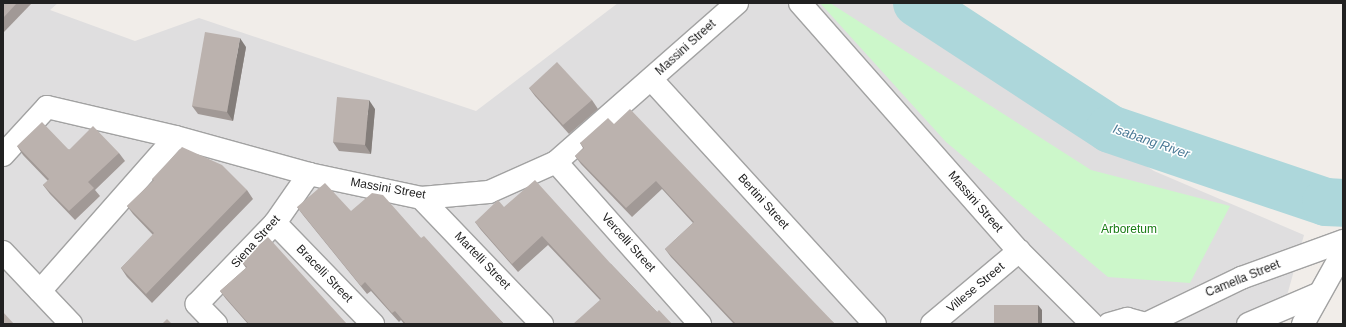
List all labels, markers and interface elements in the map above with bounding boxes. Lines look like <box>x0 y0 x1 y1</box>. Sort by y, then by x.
street label: Massini Street <box>653 17 719 79</box>
water label: Isabang River <box>1111 122 1191 162</box>
street label: Massini Street <box>945 169 1005 235</box>
street label: Bertini Street <box>734 171 792 233</box>
street label: Massini Street <box>349 175 427 203</box>
street label: Vercelli Street <box>598 211 658 275</box>
street label: Siena Street <box>229 213 283 271</box>
park label: Arboretum <box>1101 223 1157 237</box>
street label: Martelli Street <box>451 229 513 293</box>
street label: Bracelli Street <box>293 242 355 306</box>
street label: Camella Street <box>1204 257 1282 301</box>
street label: Villese Street <box>944 260 1008 316</box>

